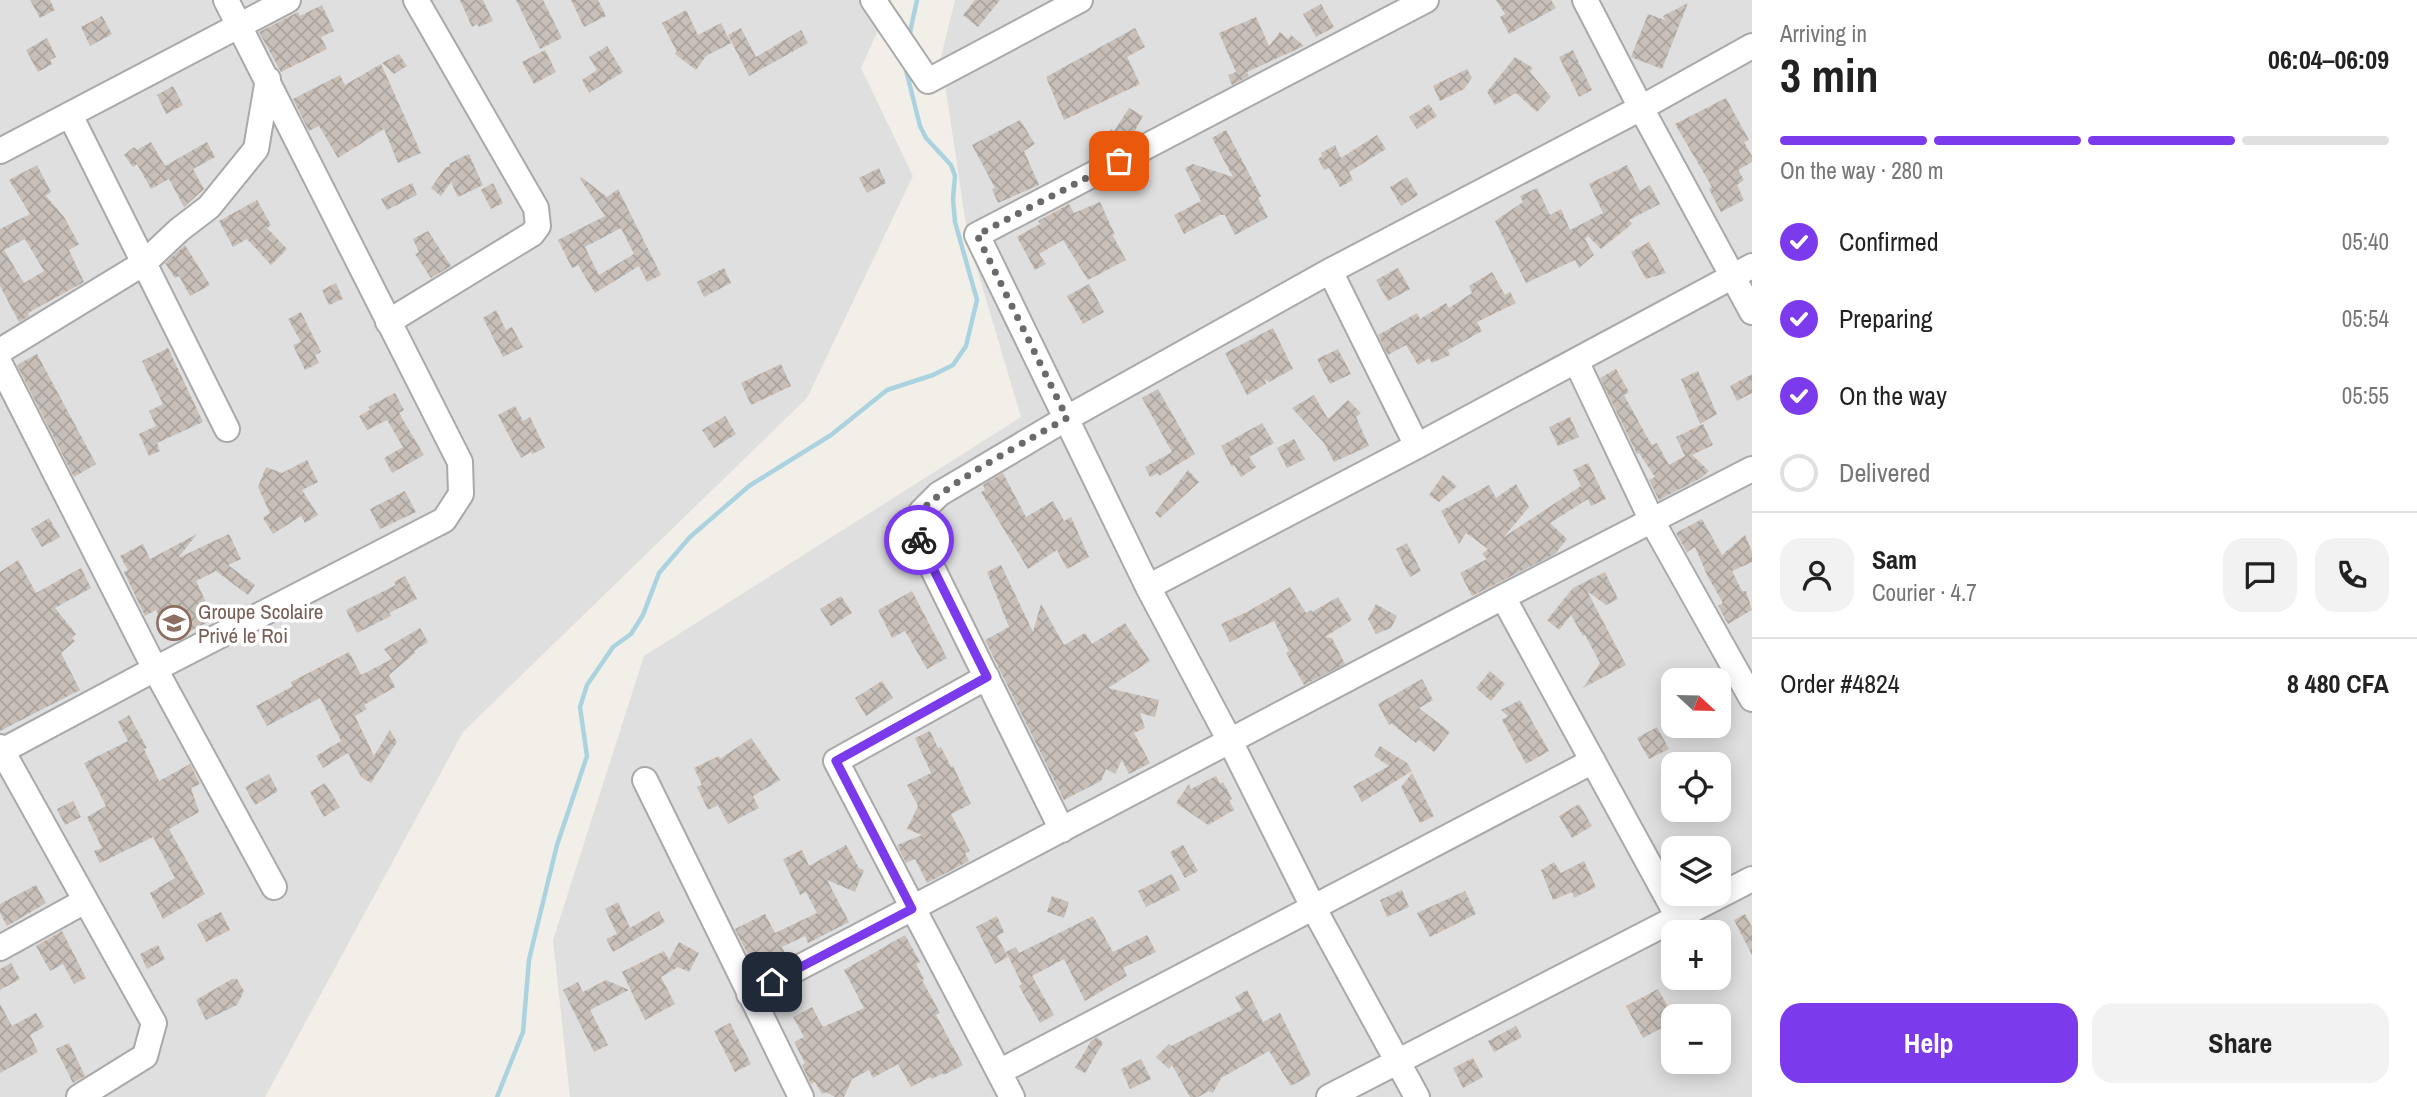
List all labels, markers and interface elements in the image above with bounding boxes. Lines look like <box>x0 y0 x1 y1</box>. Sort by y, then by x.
text: Arriving in <box>1780 18 1867 49</box>
text: 06:04–06:09 <box>2268 42 2389 77</box>
text: 3 min <box>1780 44 1879 106</box>
pin <box>1089 131 1149 191</box>
icon: bag <box>1100 142 1138 180</box>
text: On the way · 280 m <box>1780 155 1944 186</box>
icon: check <box>1780 223 1818 261</box>
text: Confirmed <box>1839 224 1939 259</box>
text: 05:40 <box>2342 226 2389 257</box>
icon: check <box>1780 300 1818 338</box>
text: Preparing <box>1839 301 1933 336</box>
text: 05:54 <box>2342 303 2389 334</box>
icon: check <box>1780 377 1818 415</box>
text: On the way <box>1839 378 1947 413</box>
text: 05:55 <box>2342 380 2389 411</box>
text: Delivered <box>1839 455 1930 490</box>
courier <box>884 505 954 575</box>
icon: bike <box>900 521 938 559</box>
button: person <box>1780 538 1854 612</box>
button: chat <box>2223 538 2297 612</box>
button: phone <box>2315 538 2389 612</box>
text: Sam <box>1872 542 1917 577</box>
text: Courier · 4.7 <box>1872 577 1977 608</box>
place label: Groupe Scolaire Privé le Roi <box>198 597 323 650</box>
school or university icon: Groupe Scolaire Privé le Roi <box>155 604 193 642</box>
text: Order #4824 <box>1780 666 1900 701</box>
text: 8 480 CFA <box>2287 666 2389 701</box>
north arrow <box>1661 668 1731 738</box>
map controls <box>1661 668 1731 1074</box>
button: locate <box>1661 752 1731 822</box>
button: layers <box>1661 836 1731 906</box>
button: + <box>1661 920 1731 990</box>
pin <box>742 952 802 1012</box>
icon: home <box>753 963 791 1001</box>
button: Help <box>1780 1003 2078 1083</box>
button: Share <box>2092 1003 2389 1083</box>
button: − <box>1661 1004 1731 1074</box>

